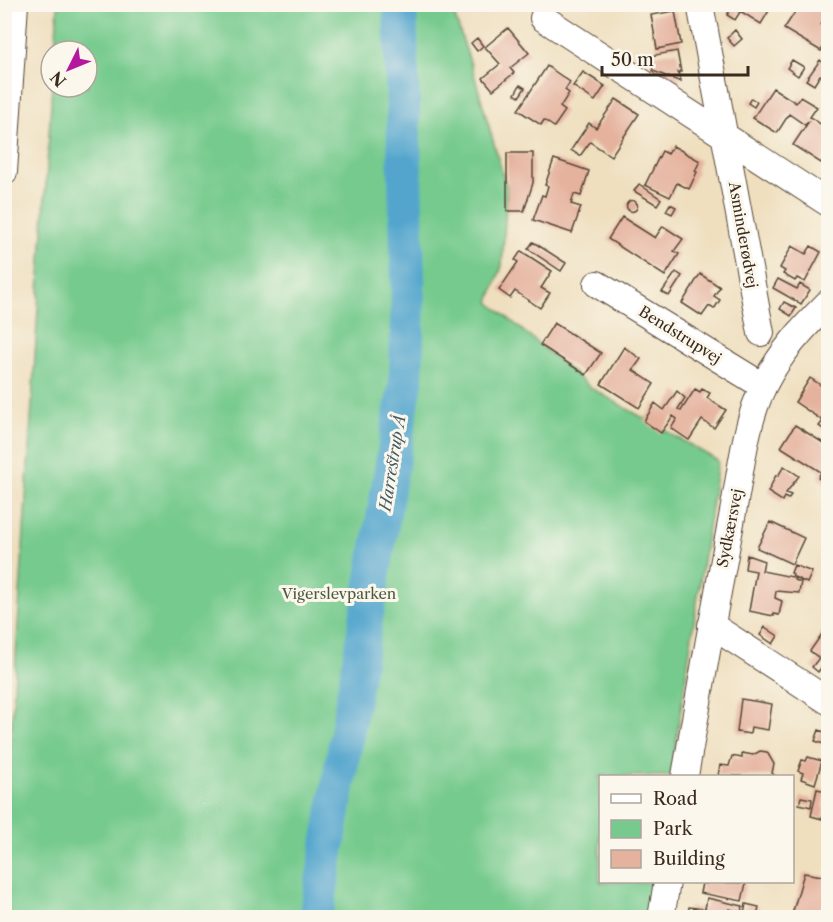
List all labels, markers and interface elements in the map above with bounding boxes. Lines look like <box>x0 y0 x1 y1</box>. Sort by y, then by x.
north arrow <box>39 39 99 99</box>
scale bar <box>602 39 748 77</box>
text: 50 m <box>611 49 654 71</box>
text: N <box>46 67 70 91</box>
street label: Asminderødvej <box>725 179 762 290</box>
street label: Bendstrupvej <box>635 302 725 368</box>
water label: Harrestrup Å <box>374 413 409 515</box>
street label: Sydkærsvej <box>713 487 746 569</box>
park label: Vigerslevparken <box>281 584 397 603</box>
legend <box>599 775 794 883</box>
text: Road <box>653 788 698 810</box>
text: Park <box>653 818 694 840</box>
text: Building <box>653 848 725 870</box>

